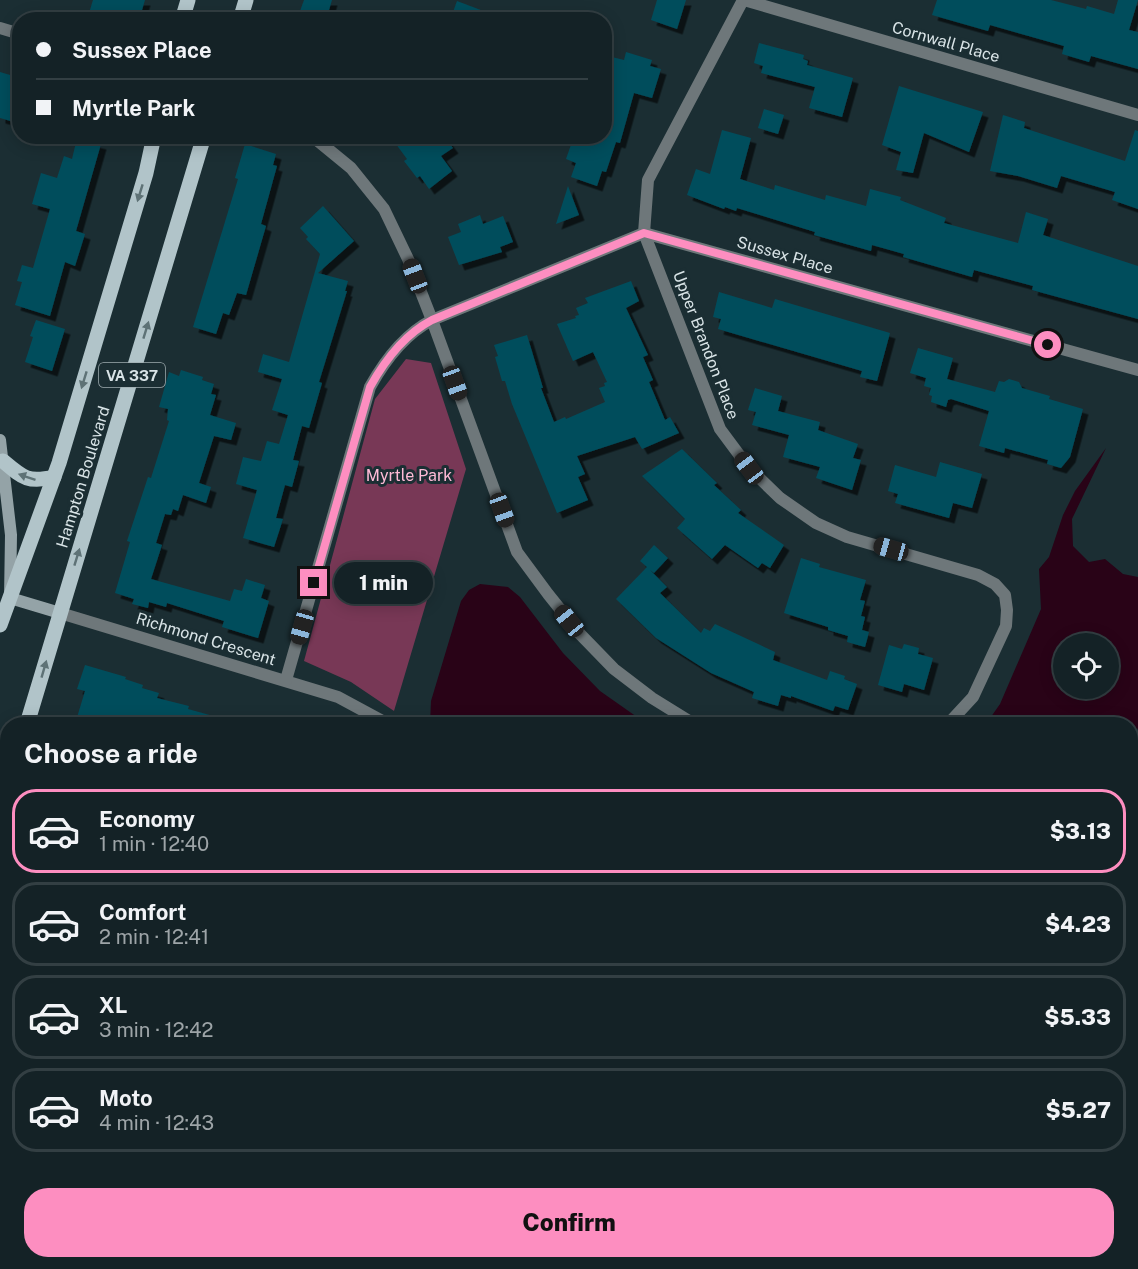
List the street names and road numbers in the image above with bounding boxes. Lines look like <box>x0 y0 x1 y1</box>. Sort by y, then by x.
street label: Cornwall Place <box>890 18 1002 66</box>
street label: Sussex Place <box>735 232 835 278</box>
street label: Upper Brandon Place <box>669 268 743 422</box>
road number: VA 337 <box>99 363 165 387</box>
street label: Hampton Boulevard <box>52 404 114 550</box>
street label: Richmond Crescent <box>134 609 278 669</box>

